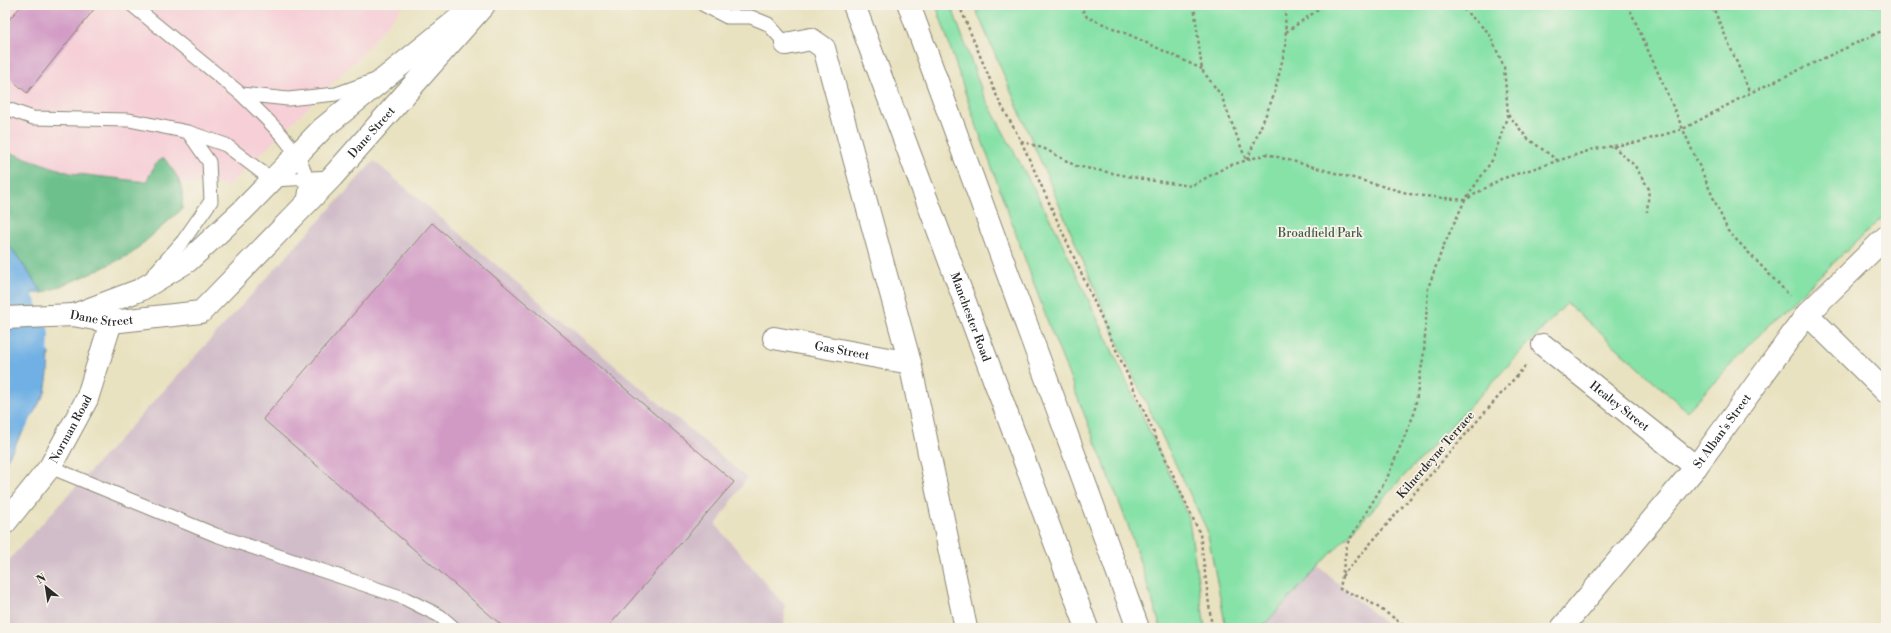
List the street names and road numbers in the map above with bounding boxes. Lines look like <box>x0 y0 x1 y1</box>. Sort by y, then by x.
street label: Dane Street <box>345 103 399 161</box>
street label: Manchester Road <box>947 270 994 364</box>
street label: Dane Street <box>69 307 135 330</box>
street label: Gas Street <box>813 338 871 363</box>
street label: Healey Street <box>1587 378 1653 435</box>
street label: St Alban's Street <box>1690 390 1755 471</box>
street label: Norman Road <box>46 392 95 466</box>
street label: Kilnerdeyne Terrace <box>1394 408 1478 502</box>

